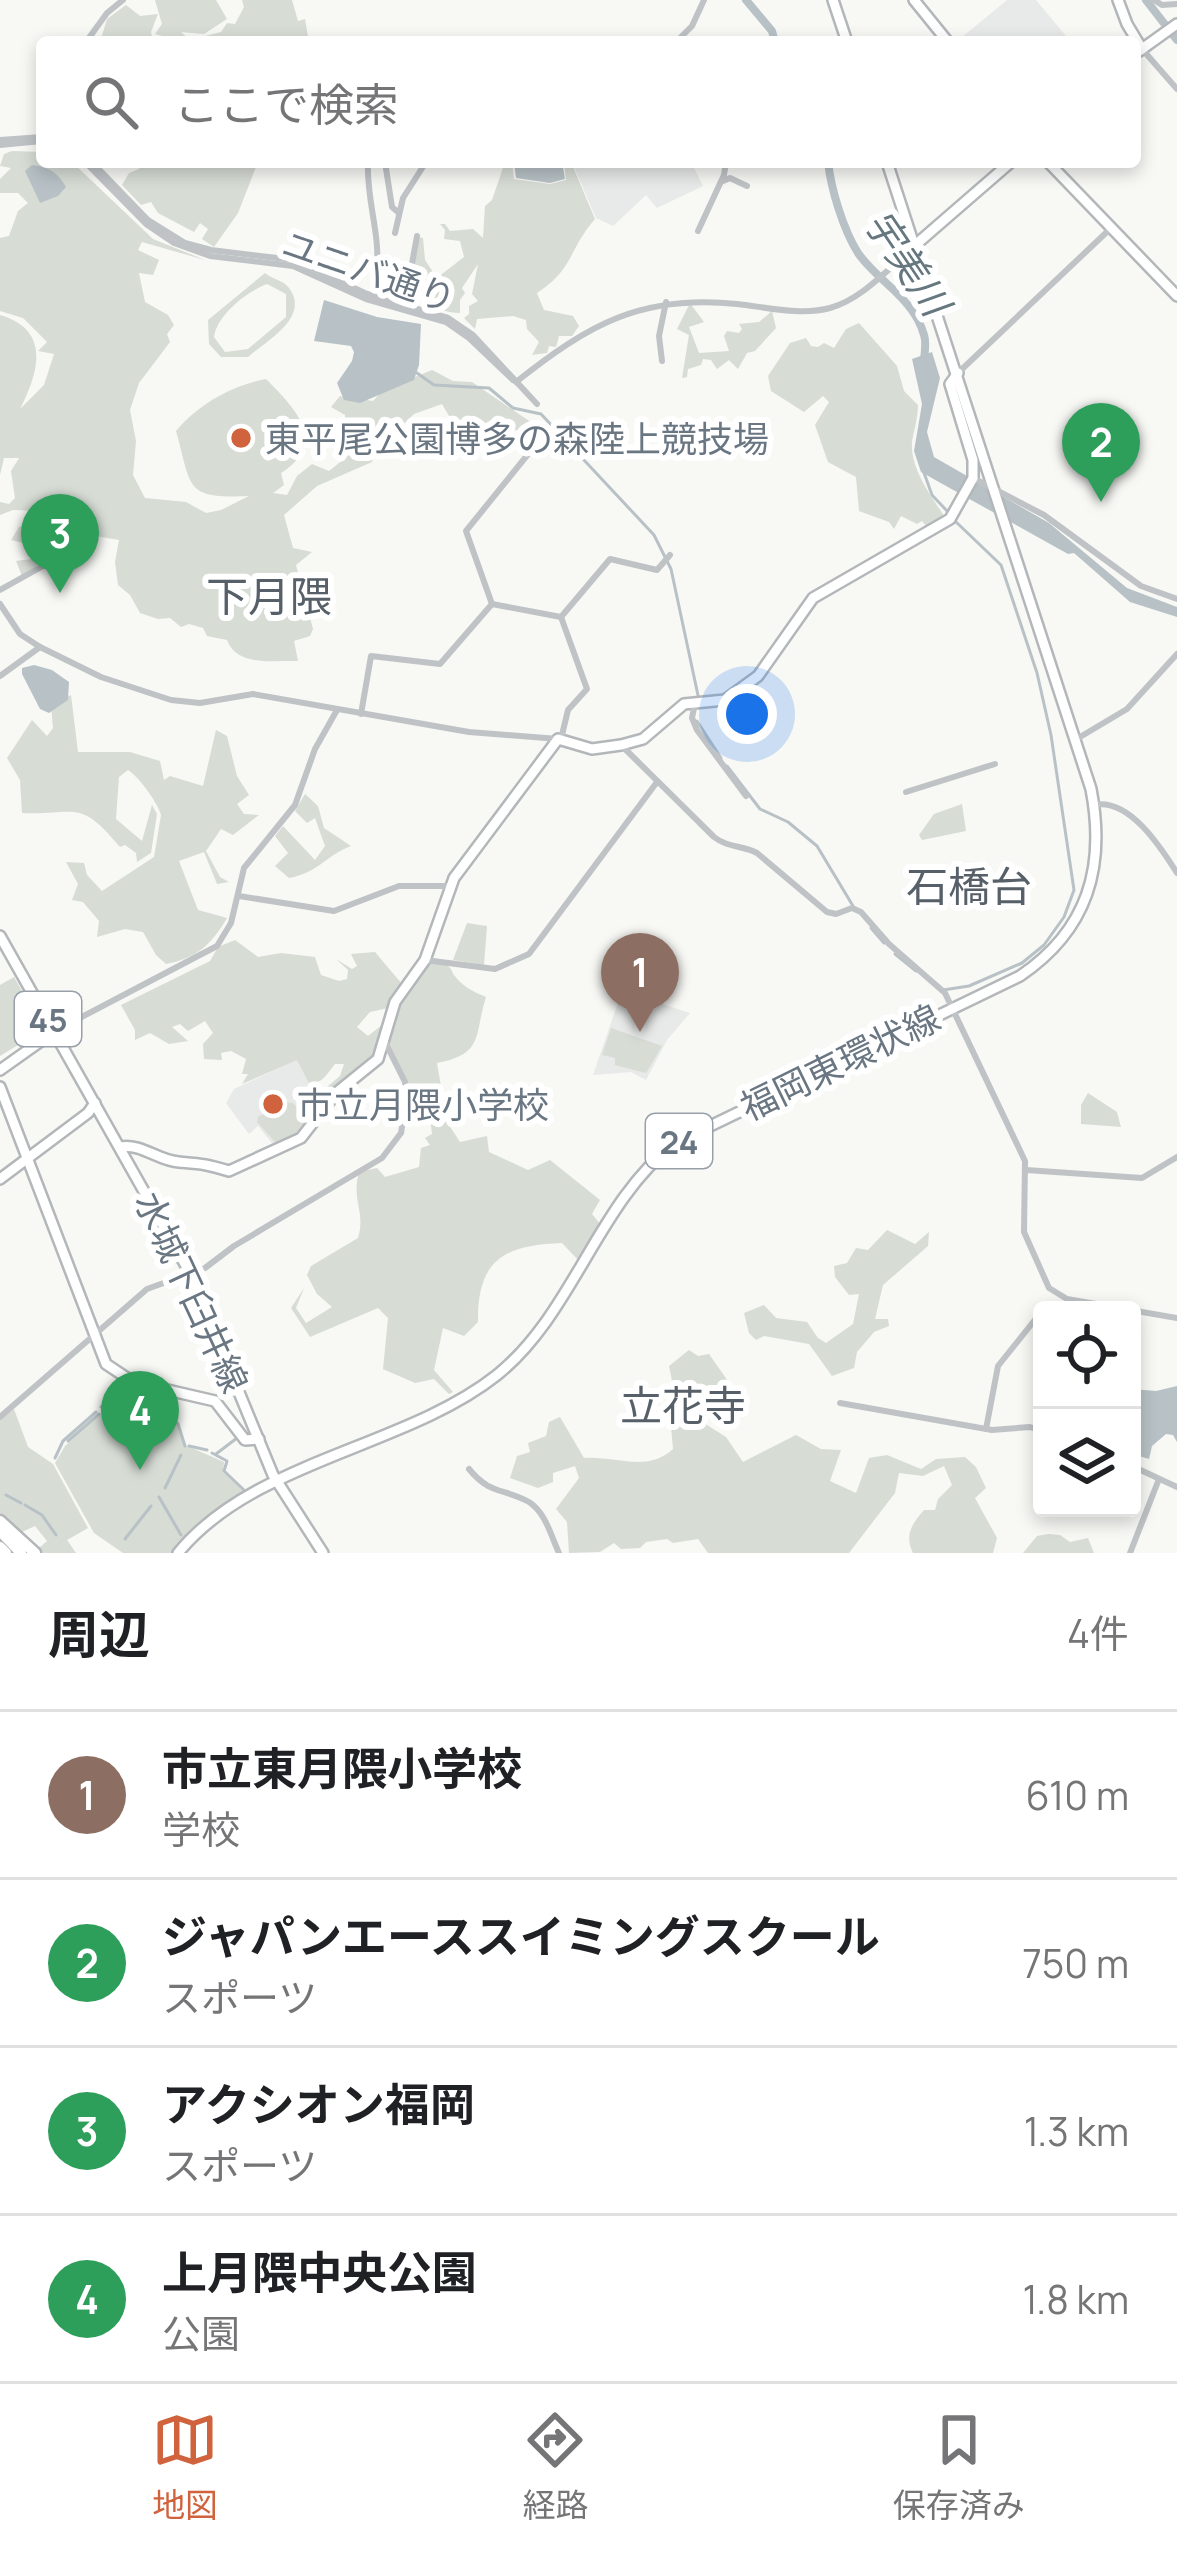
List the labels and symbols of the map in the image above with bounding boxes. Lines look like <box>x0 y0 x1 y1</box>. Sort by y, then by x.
water label: 宇美川 <box>853 198 965 329</box>
street label: ユニバ通り <box>276 219 462 323</box>
pin: 2 <box>1062 403 1140 502</box>
place label: 東平尾公園博多の森陸上競技場 <box>265 414 769 463</box>
marker: 東平尾公園博多の森陸上競技場 <box>228 425 254 451</box>
pin: 3 <box>21 494 99 593</box>
district label: 下月隈 <box>206 567 332 625</box>
your location <box>717 684 777 744</box>
district label: 石橋台 <box>906 857 1032 915</box>
pin: 1 <box>601 933 679 1032</box>
road number: 45 <box>15 992 81 1046</box>
street label: 福岡東環状線 <box>732 993 948 1131</box>
place label: 市立月隈小学校 <box>297 1080 549 1129</box>
marker: 市立月隈小学校 <box>260 1091 286 1117</box>
road number: 24 <box>646 1114 712 1168</box>
street label: 水城下臼井線 <box>124 1184 260 1400</box>
pin: 4 <box>101 1371 179 1470</box>
district label: 立花寺 <box>620 1376 746 1434</box>

